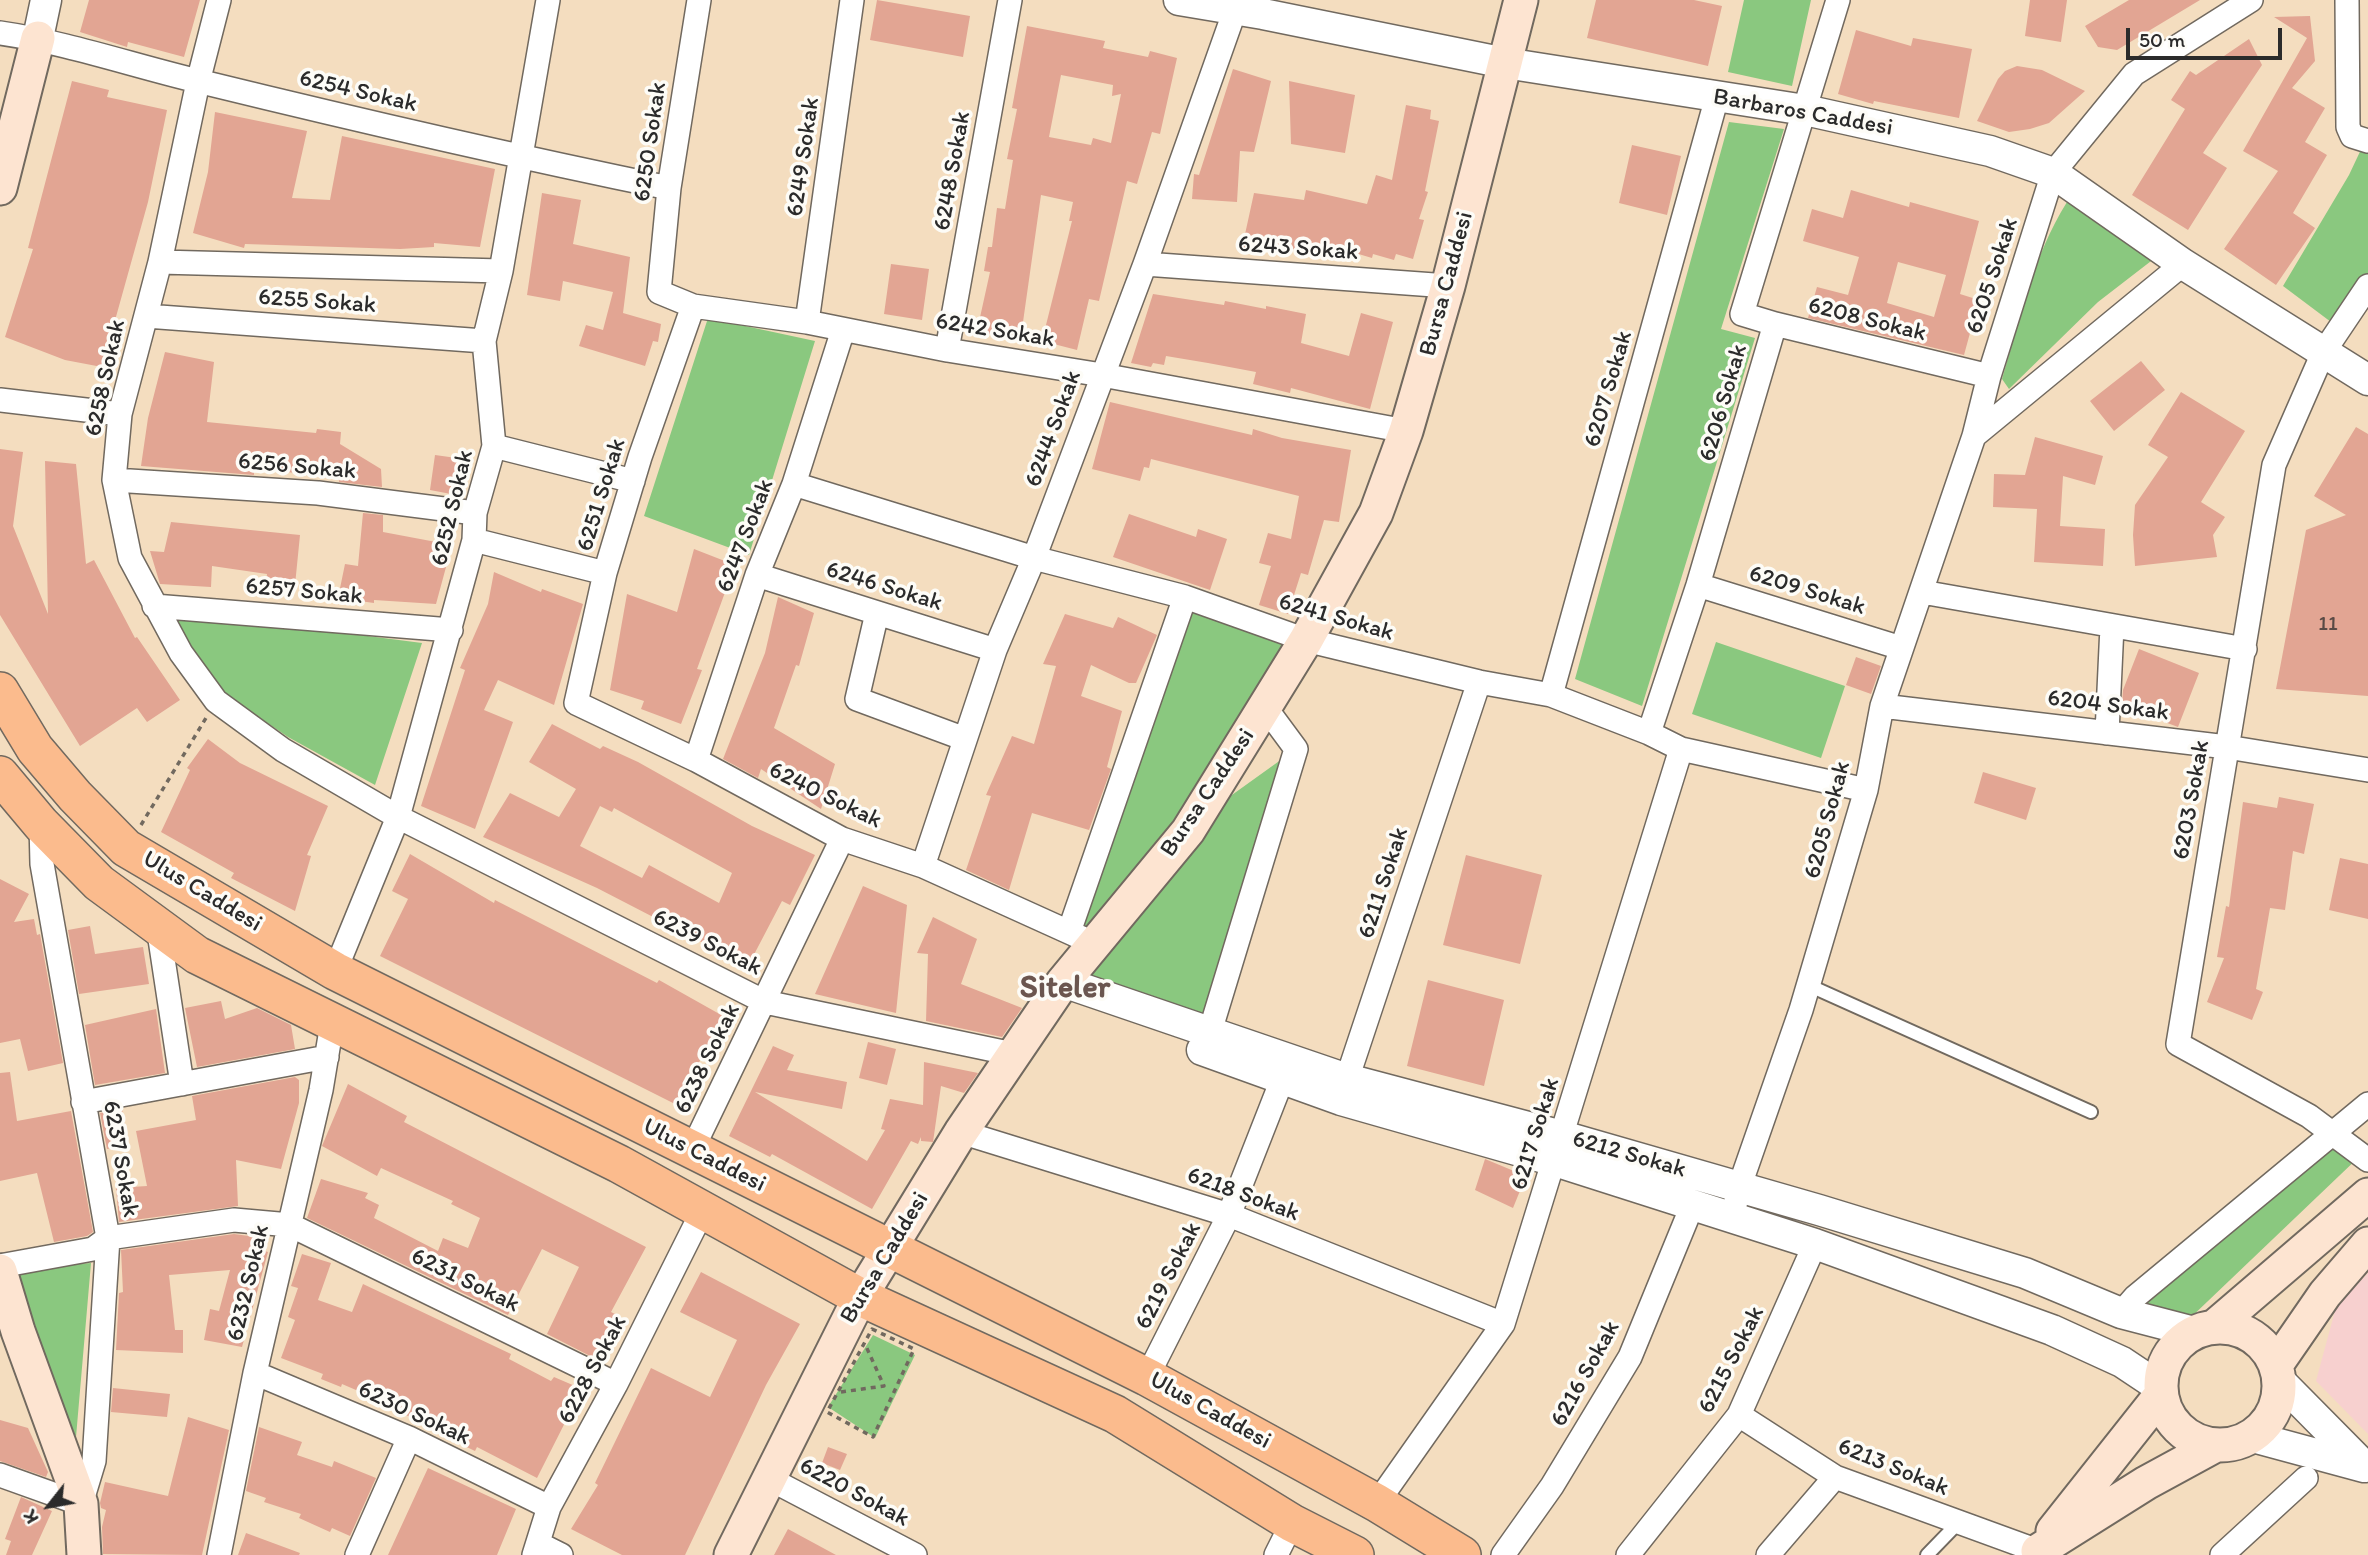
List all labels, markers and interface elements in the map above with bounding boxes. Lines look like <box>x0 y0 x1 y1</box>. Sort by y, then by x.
scale bar <box>2130 14 2286 58</box>
text: 50 m <box>2139 27 2185 52</box>
street label: 6254 Sokak <box>296 64 420 120</box>
street label: 6250 Sokak <box>628 80 674 204</box>
street label: Barbaros Caddesi <box>1711 83 1895 143</box>
street label: 6249 Sokak <box>781 96 827 218</box>
street label: 6248 Sokak <box>928 109 978 233</box>
street label: Bursa Caddesi <box>1414 209 1480 359</box>
street label: 6205 Sokak <box>1961 214 2025 338</box>
street label: 6243 Sokak <box>1237 230 1359 268</box>
street label: 6255 Sokak <box>257 284 377 320</box>
street label: 6208 Sokak <box>1805 291 1929 349</box>
street label: 6242 Sokak <box>933 307 1057 355</box>
street label: 6258 Sokak <box>80 317 132 439</box>
street label: 6207 Sokak <box>1579 328 1639 450</box>
street label: 6206 Sokak <box>1694 341 1754 465</box>
street label: 6244 Sokak <box>1020 367 1088 491</box>
street label: 6251 Sokak <box>571 435 633 555</box>
street label: 6252 Sokak <box>426 447 480 569</box>
street label: 6256 Sokak <box>237 448 357 486</box>
street label: 6247 Sokak <box>711 475 781 597</box>
street label: 6246 Sokak <box>822 556 946 618</box>
street label: 6209 Sokak <box>1745 560 1869 622</box>
street label: 6257 Sokak <box>244 573 364 611</box>
street label: 6241 Sokak <box>1275 588 1397 648</box>
house number: 11 <box>2318 612 2338 638</box>
street label: 6204 Sokak <box>2046 684 2170 728</box>
street label: Bursa Caddesi <box>1155 723 1261 863</box>
street label: 6203 Sokak <box>2167 738 2217 862</box>
street label: 6240 Sokak <box>764 756 886 836</box>
street label: 6205 Sokak <box>1799 758 1857 882</box>
street label: 6211 Sokak <box>1353 824 1415 942</box>
street label: Ulus Caddesi <box>137 845 267 939</box>
street label: 6239 Sokak <box>648 903 766 983</box>
district label: Siteler <box>1020 970 1110 1008</box>
street label: 6238 Sokak <box>669 999 747 1119</box>
street label: 6217 Sokak <box>1505 1074 1567 1194</box>
street label: 6237 Sokak <box>96 1098 144 1220</box>
street label: Ulus Caddesi <box>638 1113 770 1199</box>
street label: 6212 Sokak <box>1569 1125 1689 1185</box>
street label: 6218 Sokak <box>1183 1161 1303 1229</box>
street label: Bursa Caddesi <box>834 1187 936 1329</box>
street label: 6219 Sokak <box>1130 1217 1208 1335</box>
street label: 6232 Sokak <box>222 1222 276 1344</box>
street label: 6231 Sokak <box>406 1242 524 1320</box>
street label: 6215 Sokak <box>1693 1301 1771 1419</box>
street label: 6228 Sokak <box>552 1311 634 1429</box>
street label: 6216 Sokak <box>1545 1316 1627 1432</box>
street label: Ulus Caddesi <box>1144 1366 1276 1456</box>
street label: 6230 Sokak <box>353 1375 475 1453</box>
street label: 6213 Sokak <box>1833 1433 1953 1503</box>
street label: 6220 Sokak <box>794 1452 914 1534</box>
north arrow <box>14 1471 84 1541</box>
text: K <box>18 1506 44 1528</box>

